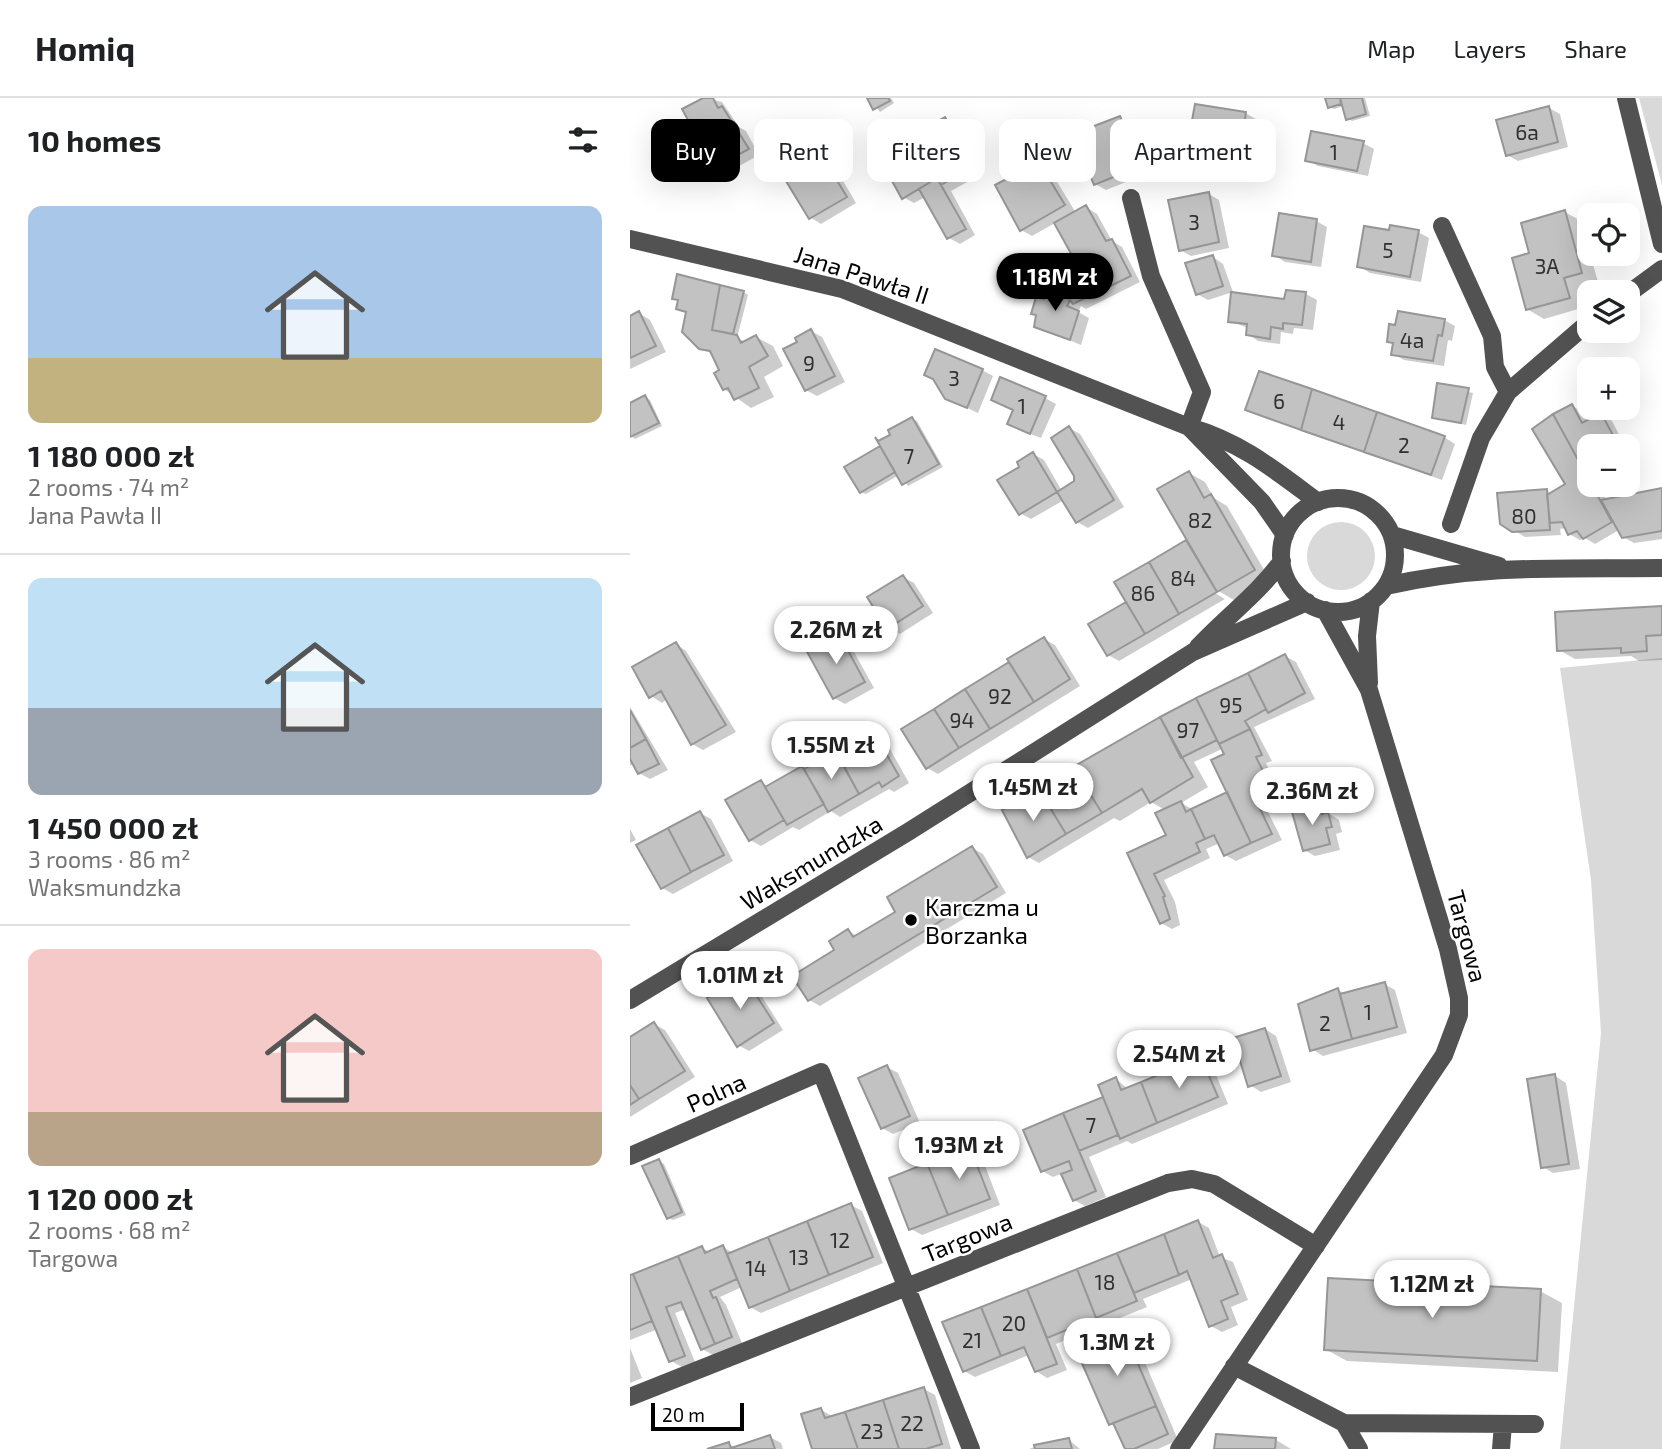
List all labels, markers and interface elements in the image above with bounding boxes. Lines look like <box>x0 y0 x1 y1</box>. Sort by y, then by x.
text: Homiq <box>35 28 135 68</box>
text: Map <box>1367 34 1415 63</box>
text: Layers <box>1453 34 1526 63</box>
text: Share <box>1564 34 1627 63</box>
chip: Buy <box>651 119 740 182</box>
chip: Rent <box>754 119 853 182</box>
chip: Filters <box>867 119 985 182</box>
chip: New <box>999 119 1096 182</box>
chip: Apartment <box>1110 119 1276 182</box>
house number: 6a <box>1515 119 1539 144</box>
icon: filters <box>564 121 602 159</box>
text: 10 homes <box>28 122 161 158</box>
house number: 1 <box>1330 139 1338 164</box>
map controls <box>1577 203 1640 497</box>
button: locate <box>1577 203 1640 266</box>
house number: 3 <box>1188 209 1200 234</box>
house number: 5 <box>1382 237 1394 262</box>
street label: Jana Pawła II <box>791 239 933 309</box>
icon: home <box>252 252 378 378</box>
house number: 3A <box>1535 253 1559 278</box>
pin: 1.18M zł <box>983 254 1127 313</box>
text: 1.18M zł <box>1012 262 1098 290</box>
button: layers <box>1577 280 1640 343</box>
house number: 4a <box>1400 327 1424 352</box>
house number: 9 <box>803 350 815 375</box>
button: + <box>1577 357 1640 420</box>
house number: 3 <box>948 365 960 390</box>
house number: 6 <box>1273 388 1285 413</box>
house number: 1 <box>1018 393 1026 418</box>
house number: 4 <box>1333 409 1345 434</box>
house number: 2 <box>1398 432 1410 457</box>
button: − <box>1577 434 1640 497</box>
text: 1 180 000 zł <box>28 437 194 473</box>
house number: 7 <box>904 443 915 468</box>
text: 2 rooms · 74 m² <box>28 473 189 501</box>
text: Jana Pawła II <box>28 501 162 529</box>
house number: 80 <box>1511 503 1537 528</box>
house number: 82 <box>1188 507 1212 532</box>
house number: 84 <box>1170 565 1196 590</box>
house number: 86 <box>1131 580 1155 605</box>
pin: 2.26M zł <box>764 606 908 666</box>
text: 2.26M zł <box>790 615 882 643</box>
icon: home <box>252 624 378 750</box>
house number: 92 <box>988 683 1012 708</box>
house number: 95 <box>1219 692 1243 717</box>
house number: 94 <box>950 707 974 732</box>
house number: 97 <box>1177 717 1200 742</box>
pin: 1.55M zł <box>759 722 903 781</box>
text: 1.55M zł <box>787 730 875 758</box>
pin: 1.45M zł <box>961 764 1105 823</box>
pin: 2.36M zł <box>1240 768 1384 827</box>
text: 1.45M zł <box>988 772 1078 800</box>
text: 2.36M zł <box>1266 776 1358 804</box>
street label: Waksmundzka <box>735 808 887 916</box>
text: 1 450 000 zł <box>28 809 198 845</box>
text: 3 rooms · 86 m² <box>28 845 190 873</box>
text: Waksmundzka <box>28 873 181 901</box>
street label: Targowa <box>1442 887 1494 985</box>
place label: Karczma u Borzanka <box>925 892 1039 949</box>
marker: Karczma u Borzanka <box>903 912 919 928</box>
pin: 1.01M zł <box>668 951 812 1011</box>
text: 1.01M zł <box>697 960 783 988</box>
icon: home <box>252 995 378 1121</box>
house number: 1 <box>1364 999 1372 1024</box>
house number: 2 <box>1319 1010 1331 1035</box>
pin: 2.54M zł <box>1107 1030 1251 1090</box>
text: 2.54M zł <box>1133 1039 1225 1067</box>
street label: Polna <box>682 1066 750 1118</box>
house number: 7 <box>1086 1112 1097 1137</box>
pin: 1.93M zł <box>887 1122 1031 1181</box>
text: 1.93M zł <box>915 1130 1003 1158</box>
text: 1 120 000 zł <box>28 1180 193 1216</box>
street label: Targowa <box>918 1206 1016 1268</box>
text: 2 rooms · 68 m² <box>28 1216 191 1244</box>
house number: 12 <box>830 1227 850 1252</box>
text: Targowa <box>28 1244 118 1272</box>
house number: 13 <box>789 1244 809 1269</box>
house number: 14 <box>745 1255 767 1280</box>
pin: 1.12M zł <box>1360 1260 1504 1320</box>
house number: 18 <box>1094 1269 1116 1294</box>
text: 1.12M zł <box>1390 1269 1474 1297</box>
house number: 20 <box>1002 1310 1026 1335</box>
pin: 1.3M zł <box>1052 1318 1182 1378</box>
house number: 21 <box>962 1327 982 1352</box>
text: 1.3M zł <box>1080 1327 1154 1355</box>
scale bar <box>651 1400 744 1432</box>
text: 20 m <box>662 1403 705 1426</box>
house number: 22 <box>900 1410 924 1435</box>
house number: 23 <box>860 1418 884 1443</box>

